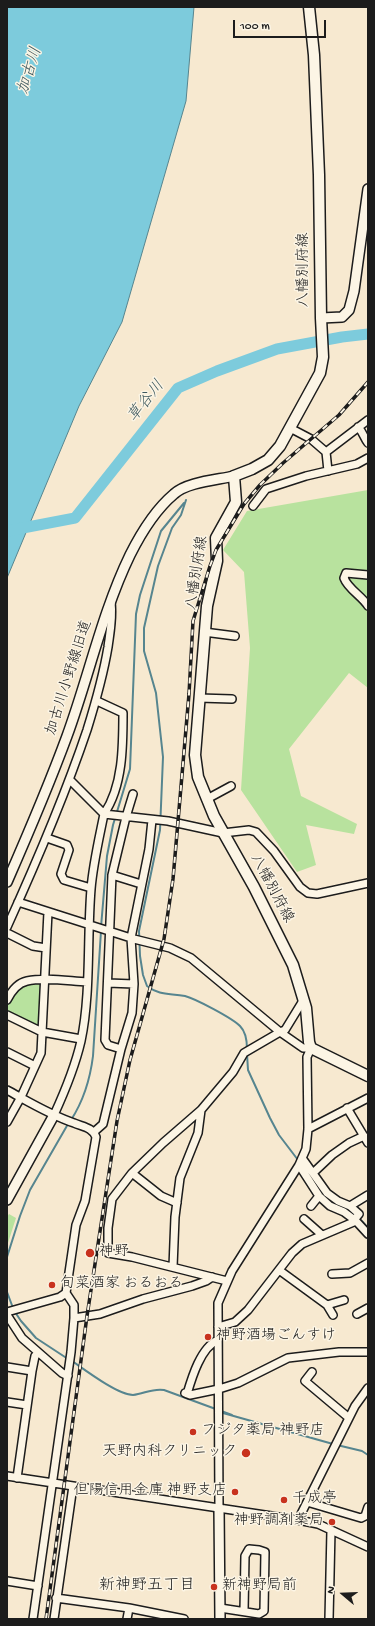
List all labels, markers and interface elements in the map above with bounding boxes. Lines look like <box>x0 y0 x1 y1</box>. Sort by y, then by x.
scale bar <box>235 12 328 38</box>
text: 100 m <box>240 20 270 34</box>
water label: 加古川 <box>15 45 47 97</box>
street label: 八幡別府線 <box>296 233 314 307</box>
water label: 草谷川 <box>124 377 170 427</box>
street label: 八幡別府線 <box>183 535 213 611</box>
street label: 加古川小野線旧道 <box>43 618 97 738</box>
street label: 八幡別府線 <box>245 852 297 926</box>
place label: 神野 <box>99 1244 129 1262</box>
marker: 神野 <box>84 1247 96 1259</box>
place label: 旬菜酒家 おるおる <box>60 1276 184 1294</box>
marker: 旬菜酒家 おるおる <box>47 1280 57 1290</box>
place label: 神野酒場ごんすけ <box>216 1328 336 1346</box>
marker: 神野酒場ごんすけ <box>203 1332 213 1342</box>
place label: フジタ薬局 神野店 <box>201 1423 325 1441</box>
marker: フジタ薬局 神野店 <box>188 1427 198 1437</box>
place label: 天野内科クリニック <box>102 1444 237 1462</box>
marker: 天野内科クリニック <box>240 1447 252 1459</box>
place label: 但陽信用金庫 神野支店 <box>73 1483 227 1501</box>
marker: 但陽信用金庫 神野支店 <box>230 1487 240 1497</box>
place label: 千成亭 <box>292 1491 337 1509</box>
marker: 千成亭 <box>279 1495 289 1505</box>
place label: 神野調剤薬局 <box>234 1513 324 1531</box>
marker: 神野調剤薬局 <box>327 1517 337 1527</box>
north arrow <box>323 1574 363 1614</box>
district label: 新神野五丁目 <box>99 1577 195 1597</box>
place label: 新神野局前 <box>222 1578 297 1596</box>
marker: 新神野局前 <box>209 1582 219 1592</box>
text: N <box>325 1585 338 1595</box>

